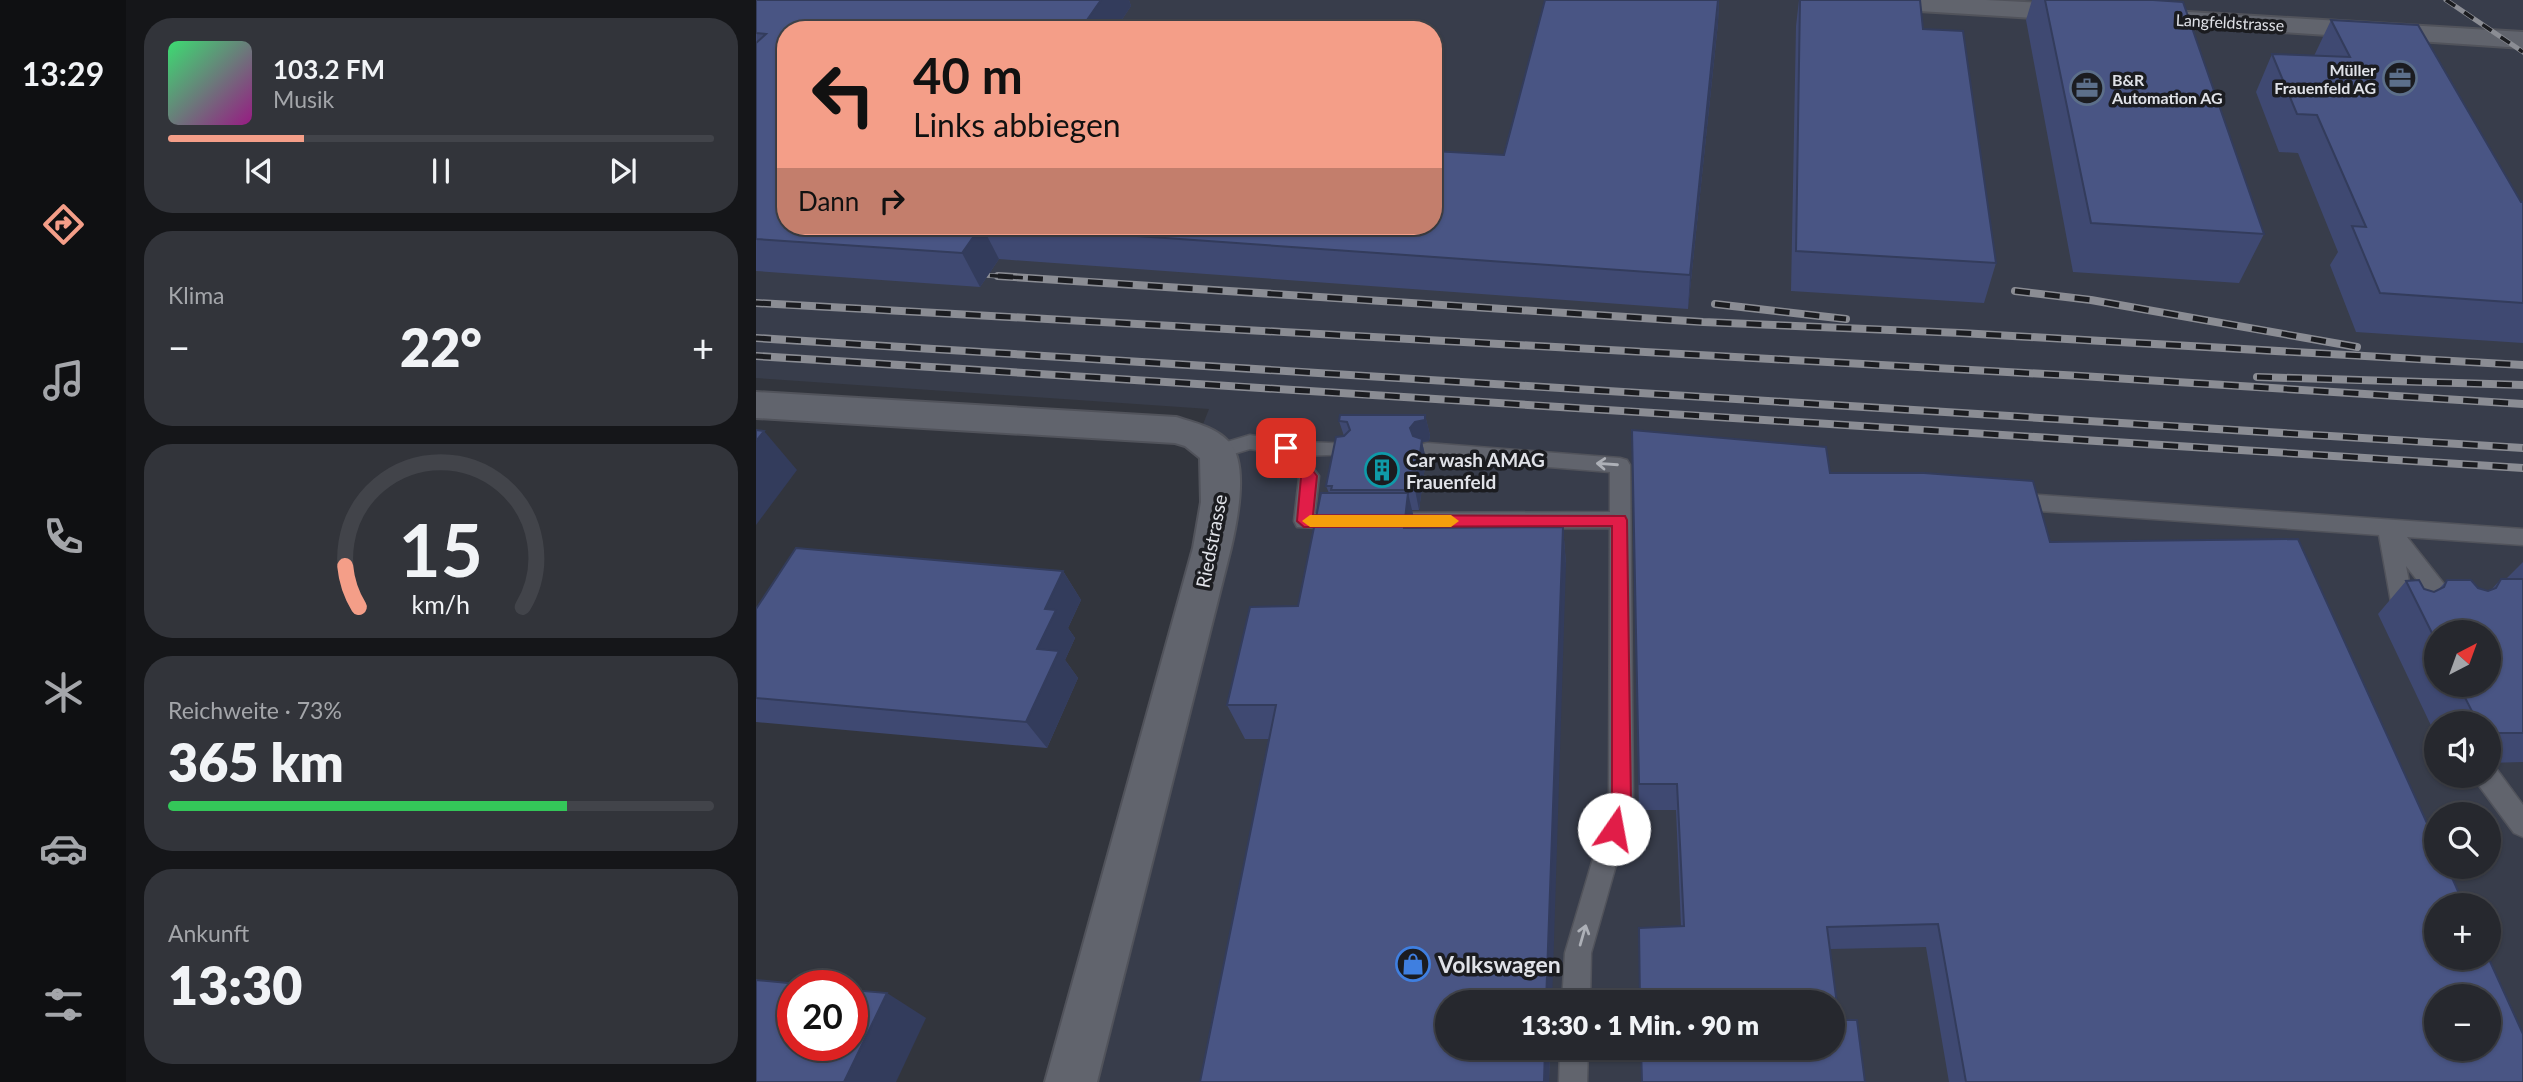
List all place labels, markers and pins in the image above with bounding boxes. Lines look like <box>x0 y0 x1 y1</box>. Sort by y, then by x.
office icon: Müller Frauenfeld AG <box>2381 59 2419 97</box>
place label: Müller Frauenfeld AG <box>2274 60 2376 97</box>
office icon: B&R Automation AG <box>2068 69 2106 107</box>
place label: B&R Automation AG <box>2111 70 2223 107</box>
pin <box>1256 418 1316 478</box>
place label: Car wash AMAG Frauenfeld <box>1406 448 1545 493</box>
building icon: Car wash AMAG Frauenfeld <box>1363 451 1401 489</box>
shop icon: Volkswagen <box>1394 945 1432 983</box>
place label: Volkswagen <box>1437 950 1561 978</box>

